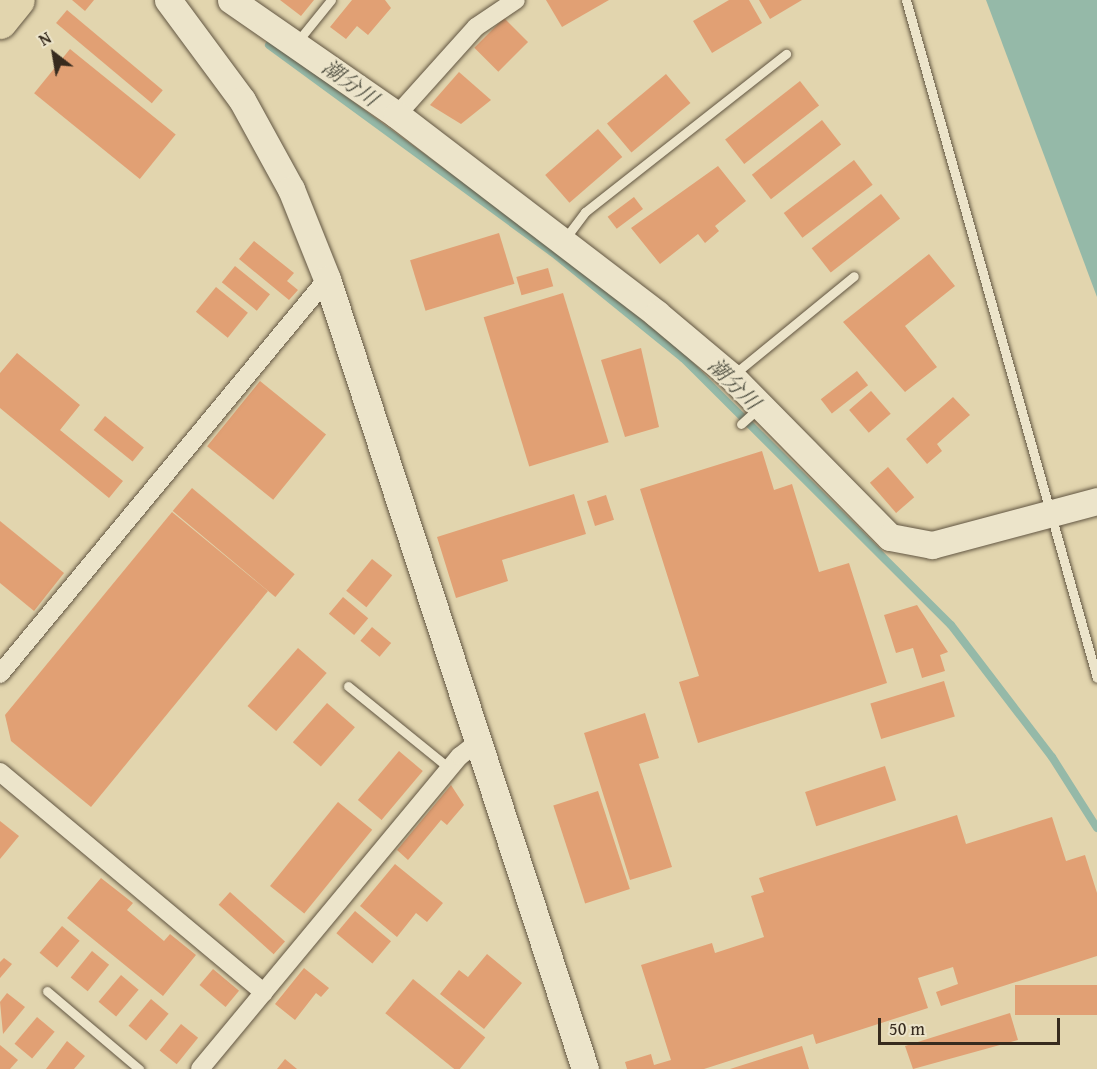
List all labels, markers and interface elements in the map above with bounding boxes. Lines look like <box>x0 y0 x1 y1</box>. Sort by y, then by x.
north arrow <box>24 24 84 84</box>
text: N <box>34 26 55 52</box>
water label: 潮分川 <box>317 54 383 112</box>
water label: 潮分川 <box>703 353 765 415</box>
scale bar <box>881 1006 1062 1044</box>
text: 50 m <box>889 1015 925 1042</box>

